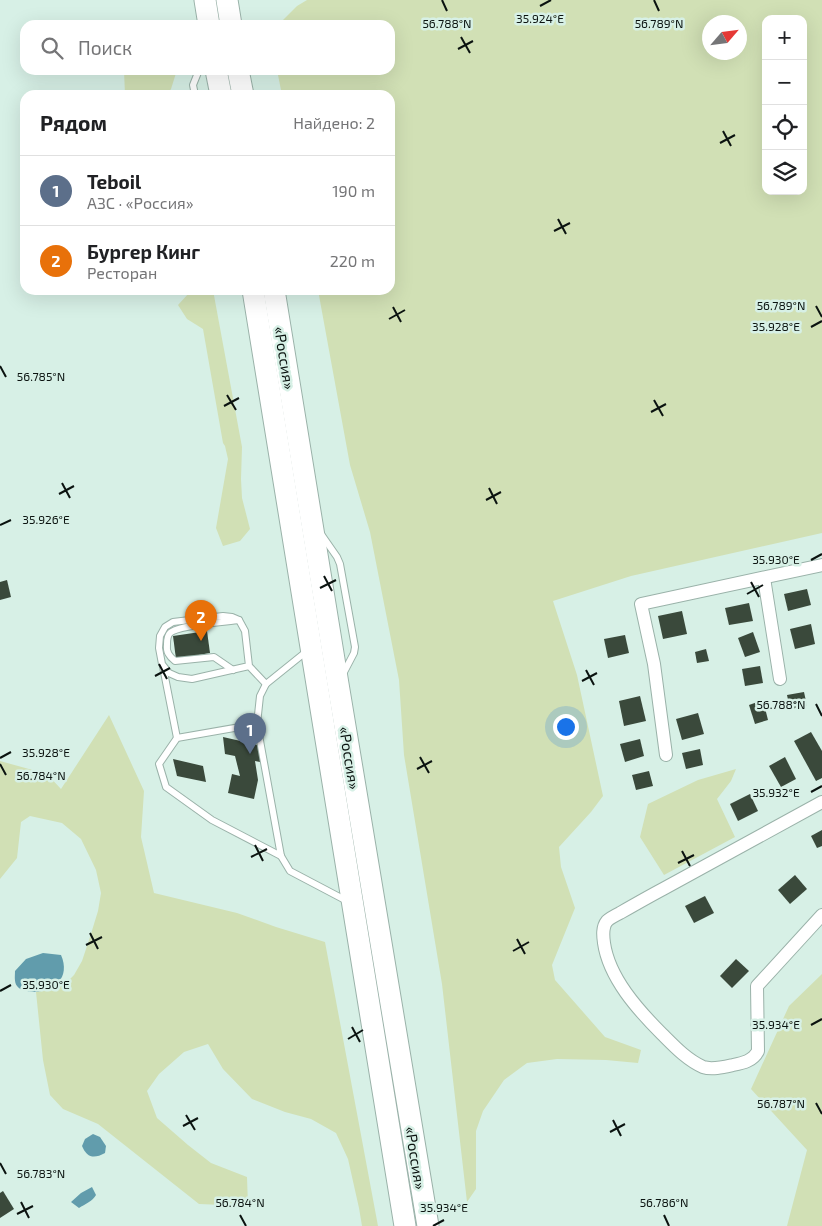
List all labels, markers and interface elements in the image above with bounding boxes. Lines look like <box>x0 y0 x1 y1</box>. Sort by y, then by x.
text: 35.924°E <box>516 11 564 25</box>
north arrow <box>702 15 747 60</box>
map controls <box>762 15 807 195</box>
button: + <box>762 15 807 60</box>
text: 56.788°N <box>422 16 472 30</box>
text: 56.789°N <box>635 16 683 30</box>
search box <box>20 20 395 75</box>
icon: search <box>38 34 66 62</box>
text: Поиск <box>78 36 132 59</box>
button: − <box>762 60 807 105</box>
button: locate <box>762 105 807 150</box>
text: Рядом <box>40 110 107 135</box>
text: Найдено: 2 <box>293 113 375 132</box>
button: layers <box>762 150 807 195</box>
text: Teboil <box>87 170 141 193</box>
text: 1 <box>53 181 59 200</box>
text: 190 m <box>332 181 375 200</box>
text: АЗС · «Россия» <box>87 193 194 212</box>
text: Бургер Кинг <box>87 240 200 263</box>
text: 2 <box>51 251 61 270</box>
text: 220 m <box>330 251 375 270</box>
text: Ресторан <box>87 263 157 282</box>
text: 56.789°N <box>757 298 805 312</box>
text: 35.928°E <box>752 319 800 333</box>
street label: «Россия» <box>271 325 299 391</box>
text: 56.785°N <box>17 369 65 383</box>
text: 35.926°E <box>22 512 70 526</box>
text: 35.930°E <box>752 552 800 566</box>
pin: 2 <box>185 600 217 641</box>
text: 56.788°N <box>756 697 806 711</box>
pin: 1 <box>234 713 266 754</box>
your location <box>553 714 579 740</box>
street label: «Россия» <box>336 725 364 791</box>
text: 35.928°E <box>22 745 70 759</box>
text: 56.784°N <box>16 768 66 782</box>
text: 35.932°E <box>752 785 800 799</box>
text: 35.930°E <box>22 977 70 991</box>
text: 35.934°E <box>752 1017 800 1031</box>
text: 56.787°N <box>757 1096 805 1110</box>
street label: «Россия» <box>402 1125 430 1191</box>
text: 56.783°N <box>17 1166 65 1180</box>
text: 56.784°N <box>215 1195 265 1209</box>
text: 56.786°N <box>640 1195 688 1209</box>
text: 35.934°E <box>420 1200 468 1214</box>

